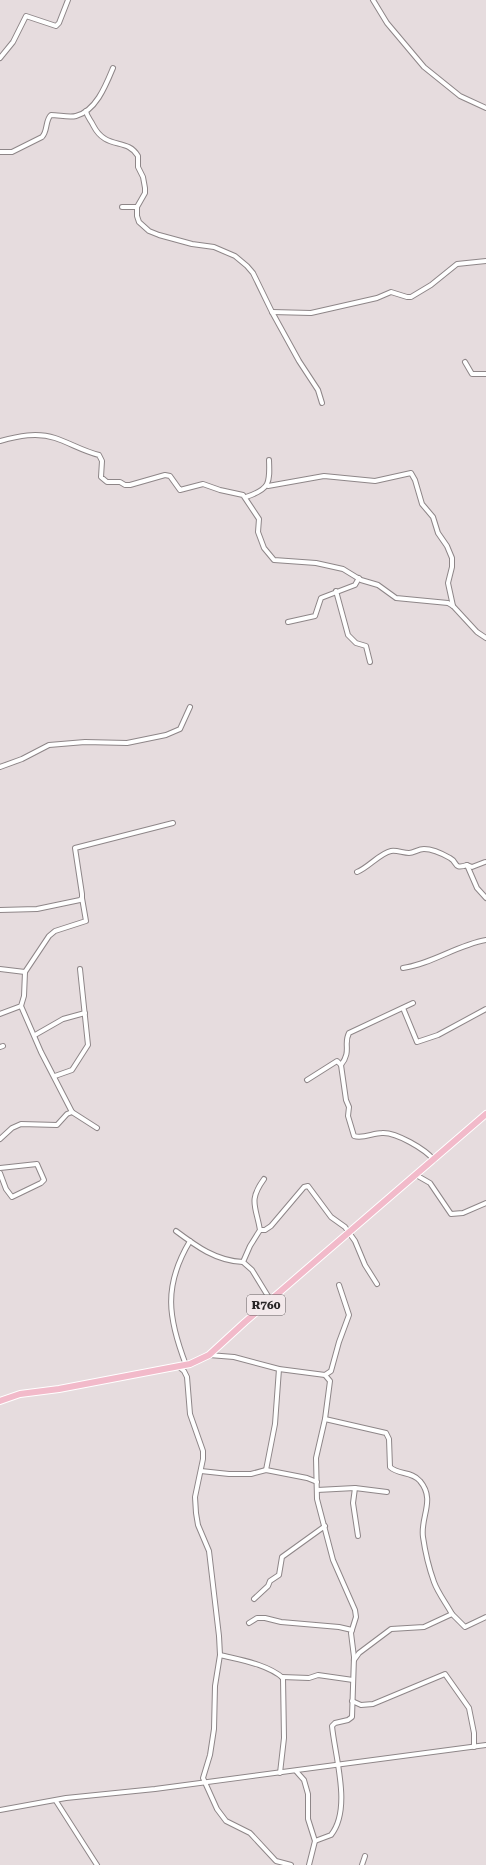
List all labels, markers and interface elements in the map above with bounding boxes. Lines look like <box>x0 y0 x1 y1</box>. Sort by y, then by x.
road number: R760 <box>247 1295 285 1315</box>

